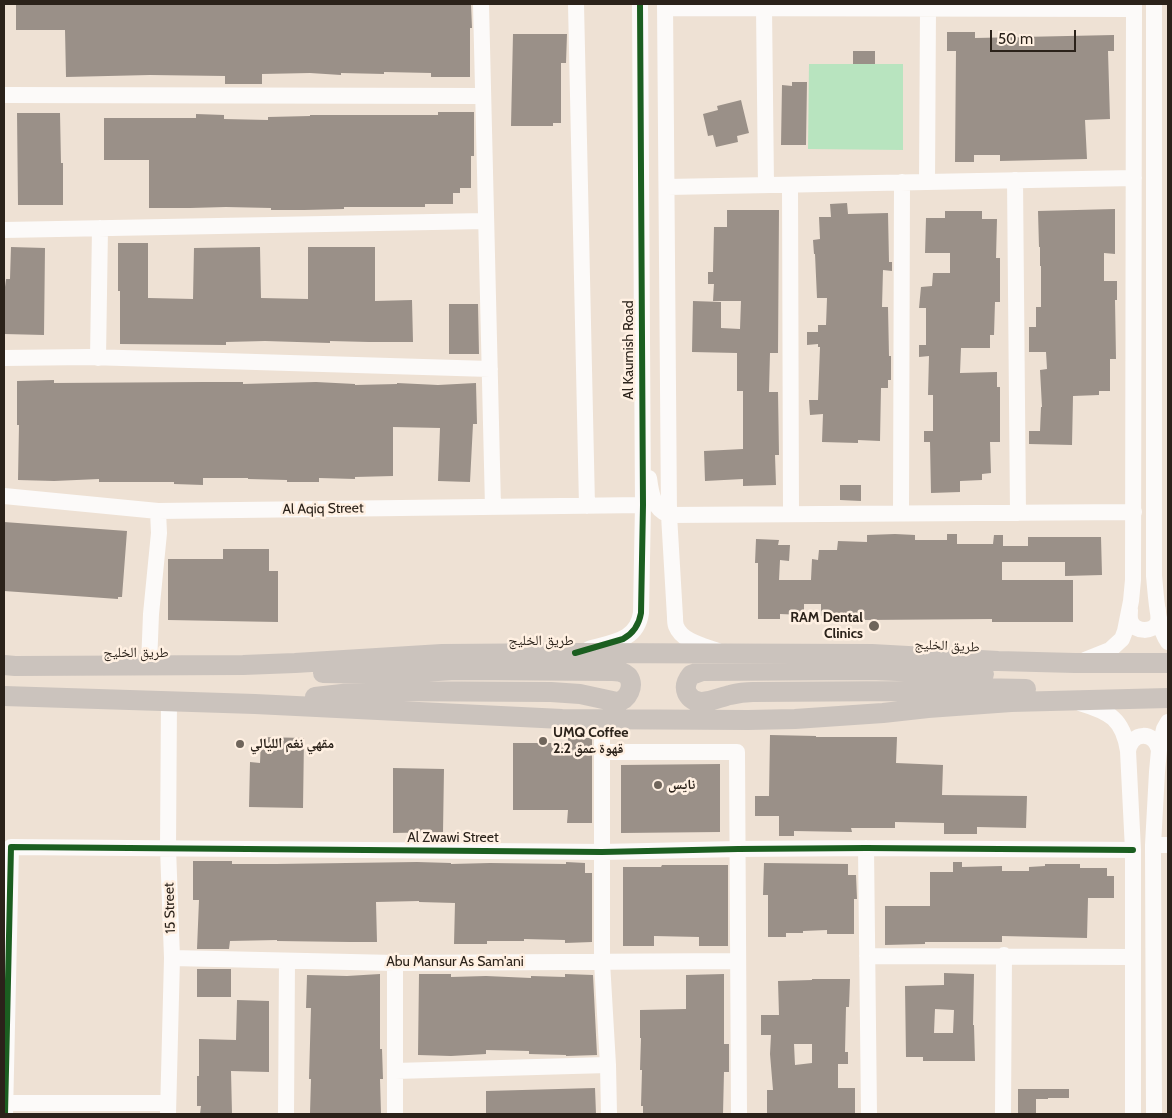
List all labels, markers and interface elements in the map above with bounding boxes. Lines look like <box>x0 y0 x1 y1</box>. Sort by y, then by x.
scale bar <box>992 20 1078 52</box>
text: 50 m <box>998 30 1033 48</box>
street label: Al Kaurnish Road <box>621 300 637 400</box>
street label: Al Aqiq Street <box>282 500 364 518</box>
place label: RAM Dental Clinics <box>790 610 863 642</box>
marker: RAM Dental Clinics <box>867 619 881 633</box>
street label: طريق الخليج <box>508 633 574 649</box>
street label: طريق الخليج <box>914 636 980 656</box>
street label: طريق الخليج <box>103 645 169 661</box>
place label: UMQ Coffee 2.2 قهوة عمق <box>553 725 628 758</box>
marker: UMQ Coffee 2.2 قهوة عمق <box>537 735 549 747</box>
place label: مقهي نغم الليالي <box>250 736 334 752</box>
marker: مقهي نغم الليالي <box>234 738 246 750</box>
place label: نايس <box>668 777 695 793</box>
marker: نايس <box>652 779 664 791</box>
street label: Al Zwawi Street <box>407 830 499 846</box>
street label: 15 Street <box>161 882 179 934</box>
street label: Abu Mansur As Sam'ani <box>386 954 524 970</box>

